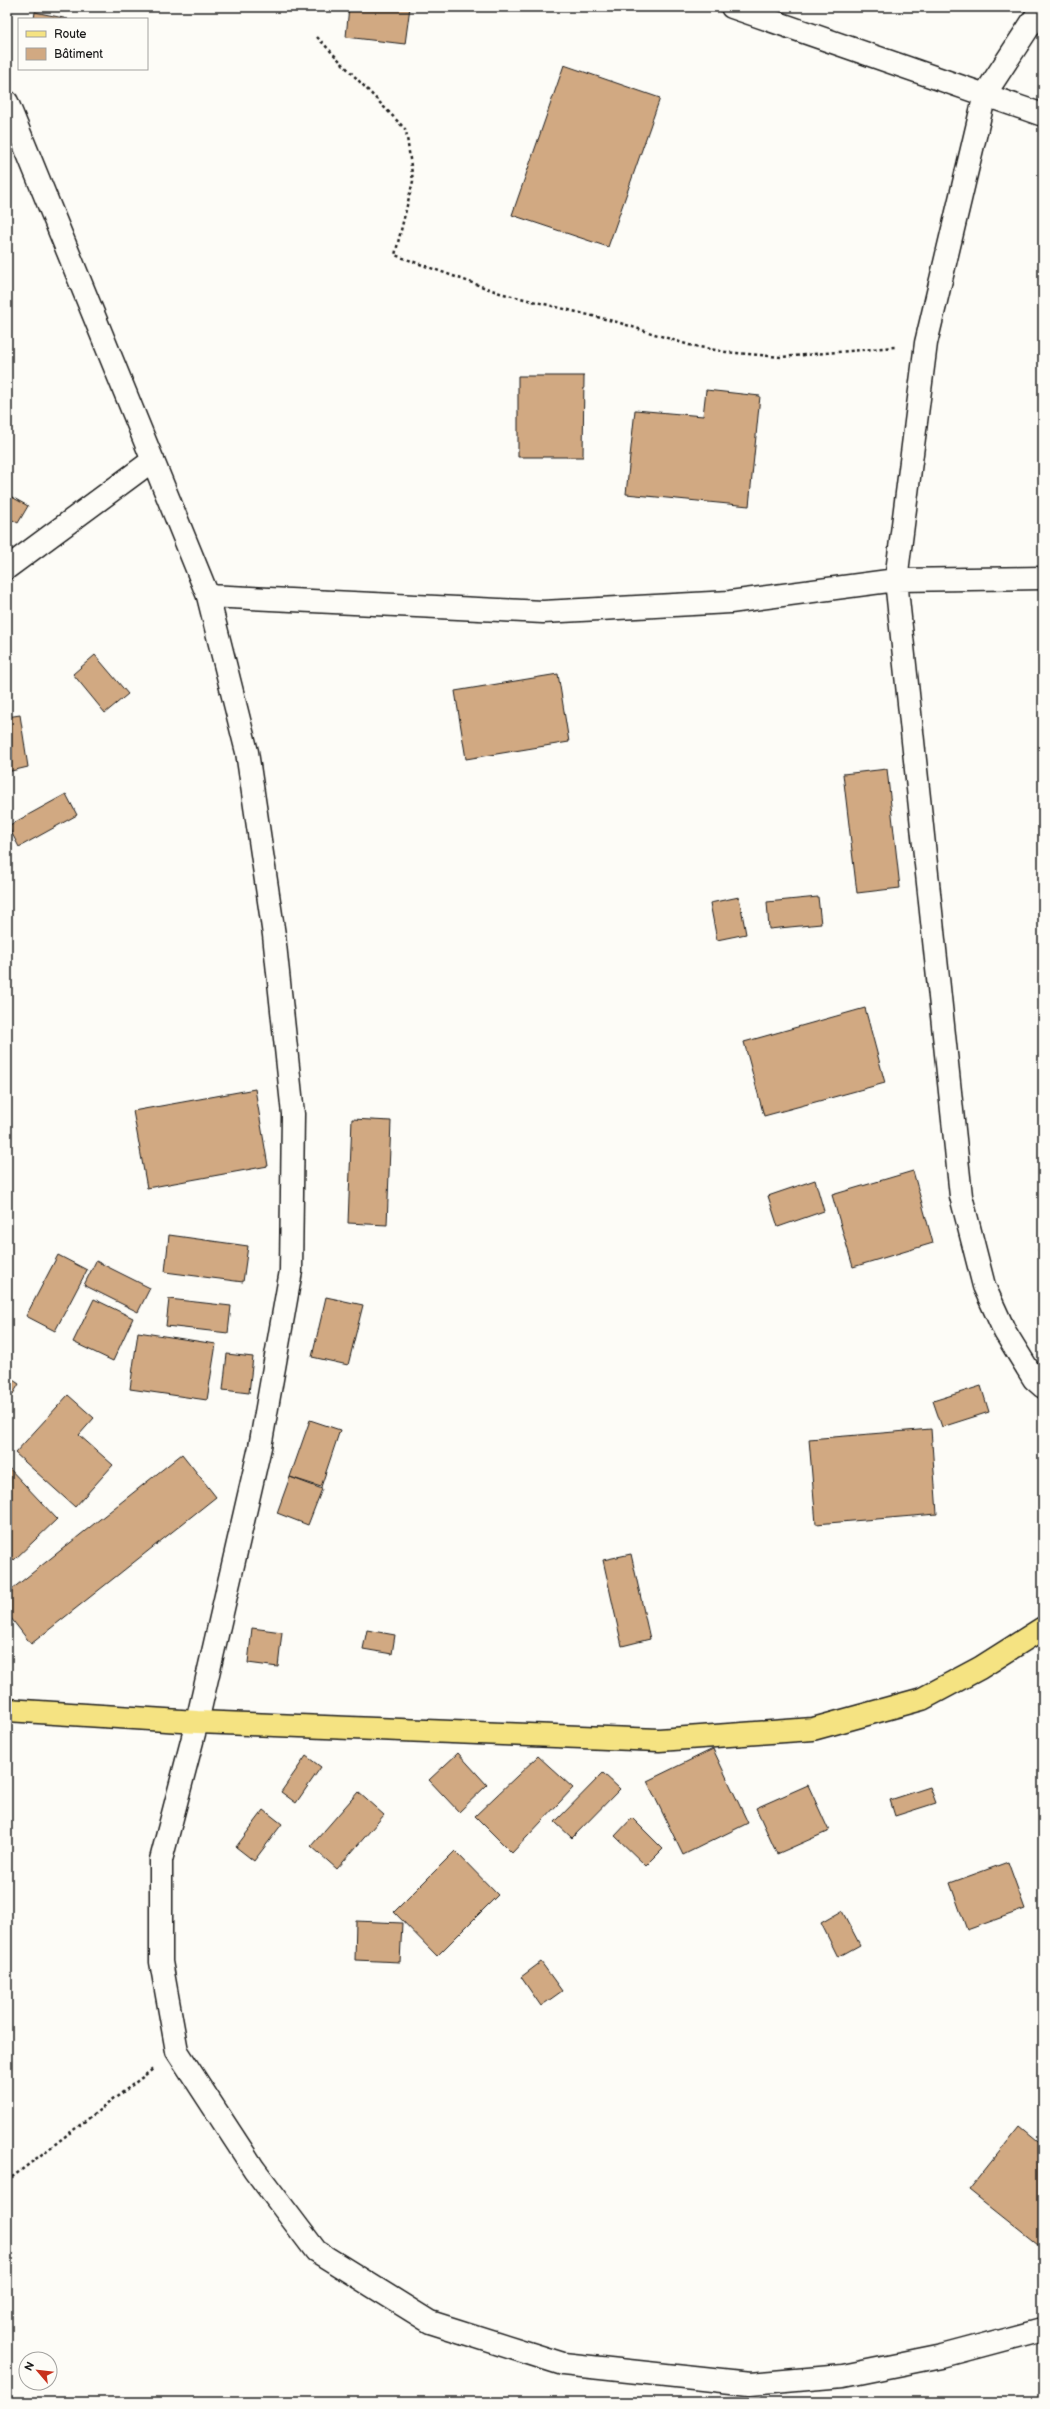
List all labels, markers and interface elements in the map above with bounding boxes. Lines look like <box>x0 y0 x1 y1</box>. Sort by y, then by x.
legend <box>18 18 148 70</box>
text: Route <box>54 27 86 42</box>
text: Bâtiment <box>54 47 103 62</box>
north arrow <box>18 2351 58 2391</box>
text: N <box>22 2360 37 2373</box>

